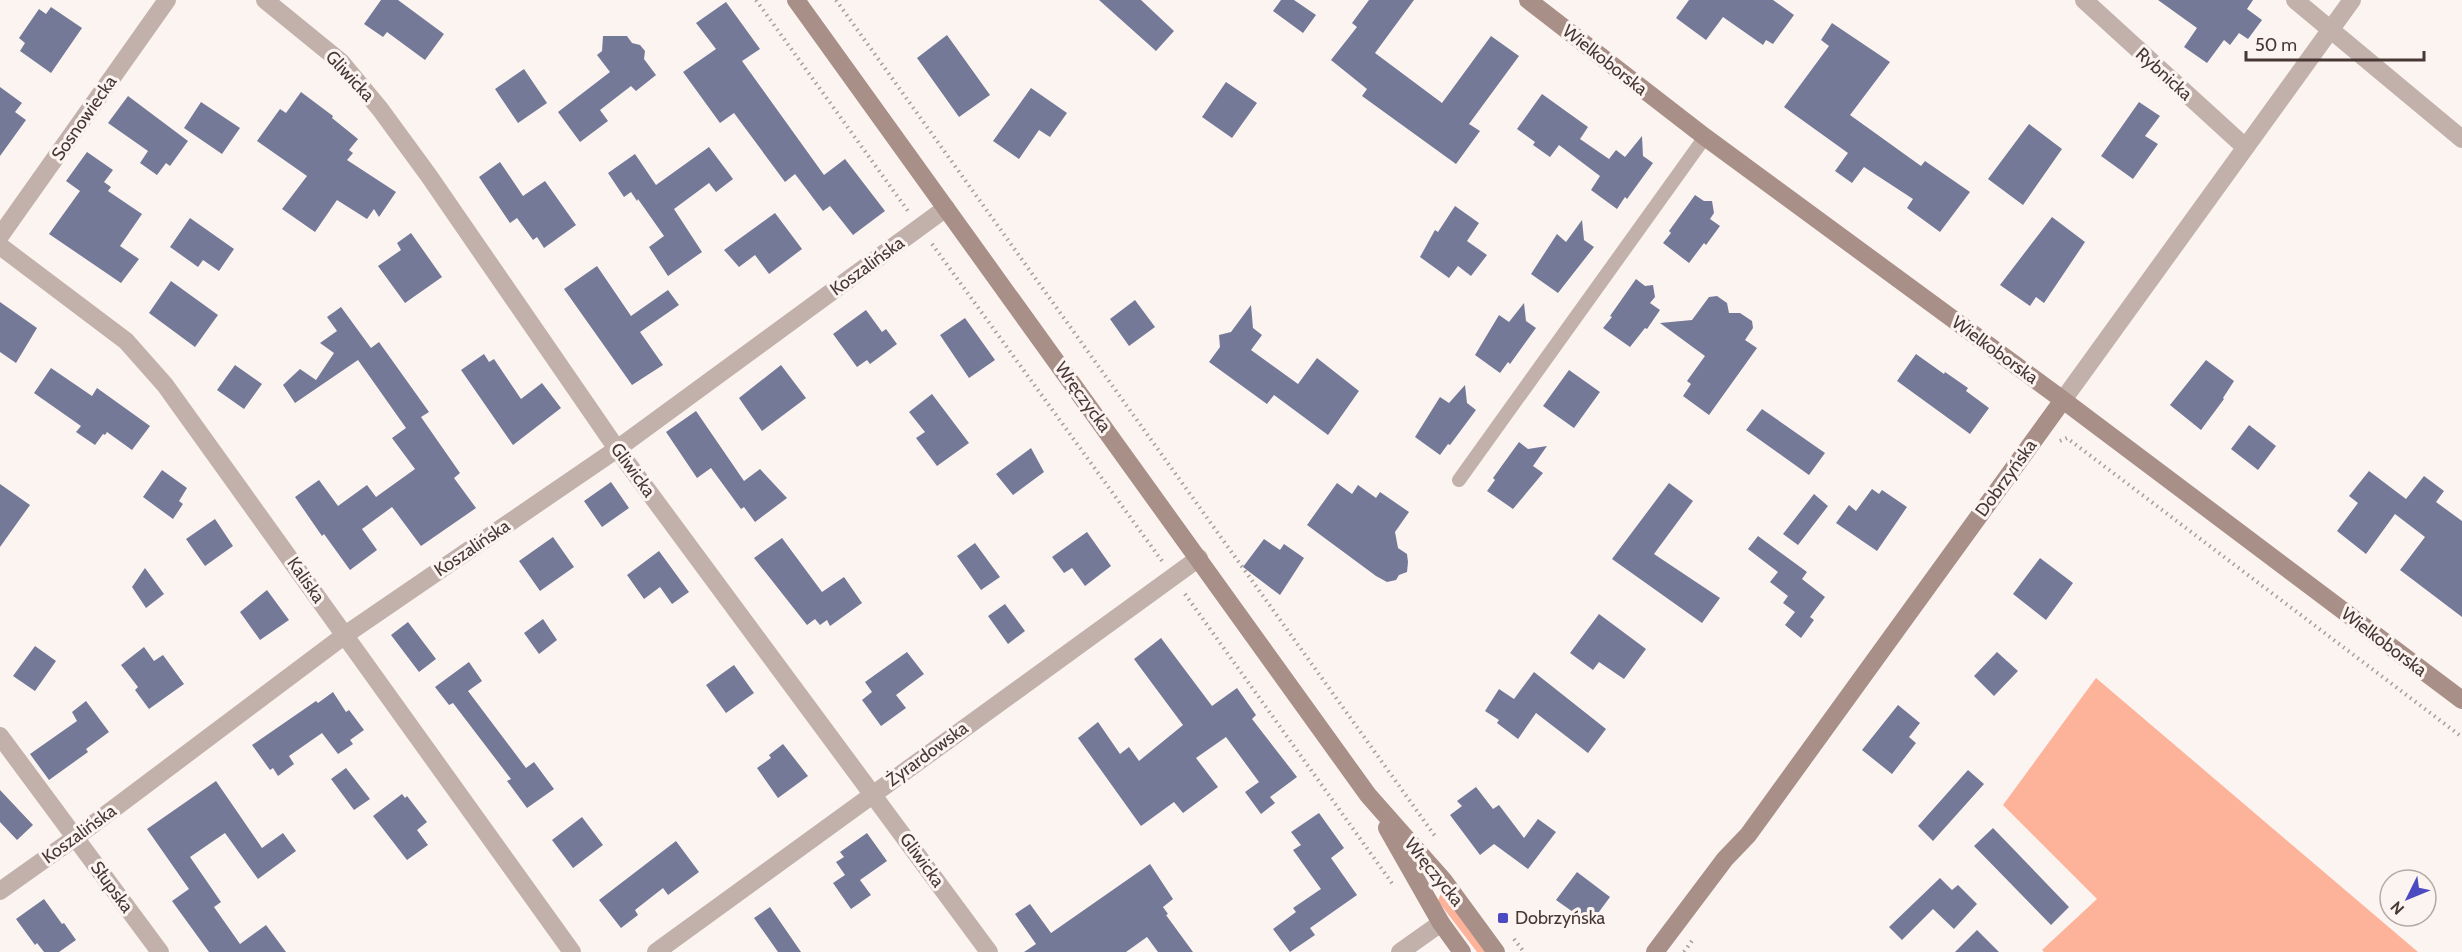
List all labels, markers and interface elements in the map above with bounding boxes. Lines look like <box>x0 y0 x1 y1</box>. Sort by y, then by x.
street label: Wielkoborska <box>1558 20 1652 100</box>
scale bar <box>2246 24 2424 62</box>
text: 50 m <box>2255 34 2297 56</box>
street label: Rybnicka <box>2131 43 2197 105</box>
street label: Gliwicka <box>321 46 379 106</box>
street label: Sosnowiecka <box>47 71 121 165</box>
street label: Koszalińska <box>826 232 909 300</box>
street label: Wielkoborska <box>1948 311 2043 389</box>
street label: Wręczycka <box>1050 357 1116 437</box>
street label: Dobrzyńska <box>1971 435 2042 521</box>
street label: Gliwicka <box>606 439 660 502</box>
street label: Koszalińska <box>430 515 514 581</box>
street label: Kaliska <box>282 553 330 607</box>
street label: Wielkoborska <box>2337 603 2431 682</box>
street label: Żyrardowska <box>882 717 972 791</box>
street label: Koszalińska <box>38 800 121 868</box>
street label: Gliwicka <box>895 829 949 892</box>
street label: Wręczycka <box>1400 833 1468 911</box>
street label: Słupska <box>86 857 138 917</box>
north arrow <box>2378 868 2438 928</box>
text: N <box>2387 897 2408 919</box>
place label: Dobrzyńska <box>1515 907 1606 929</box>
marker: Dobrzyńska <box>1496 911 1510 925</box>

